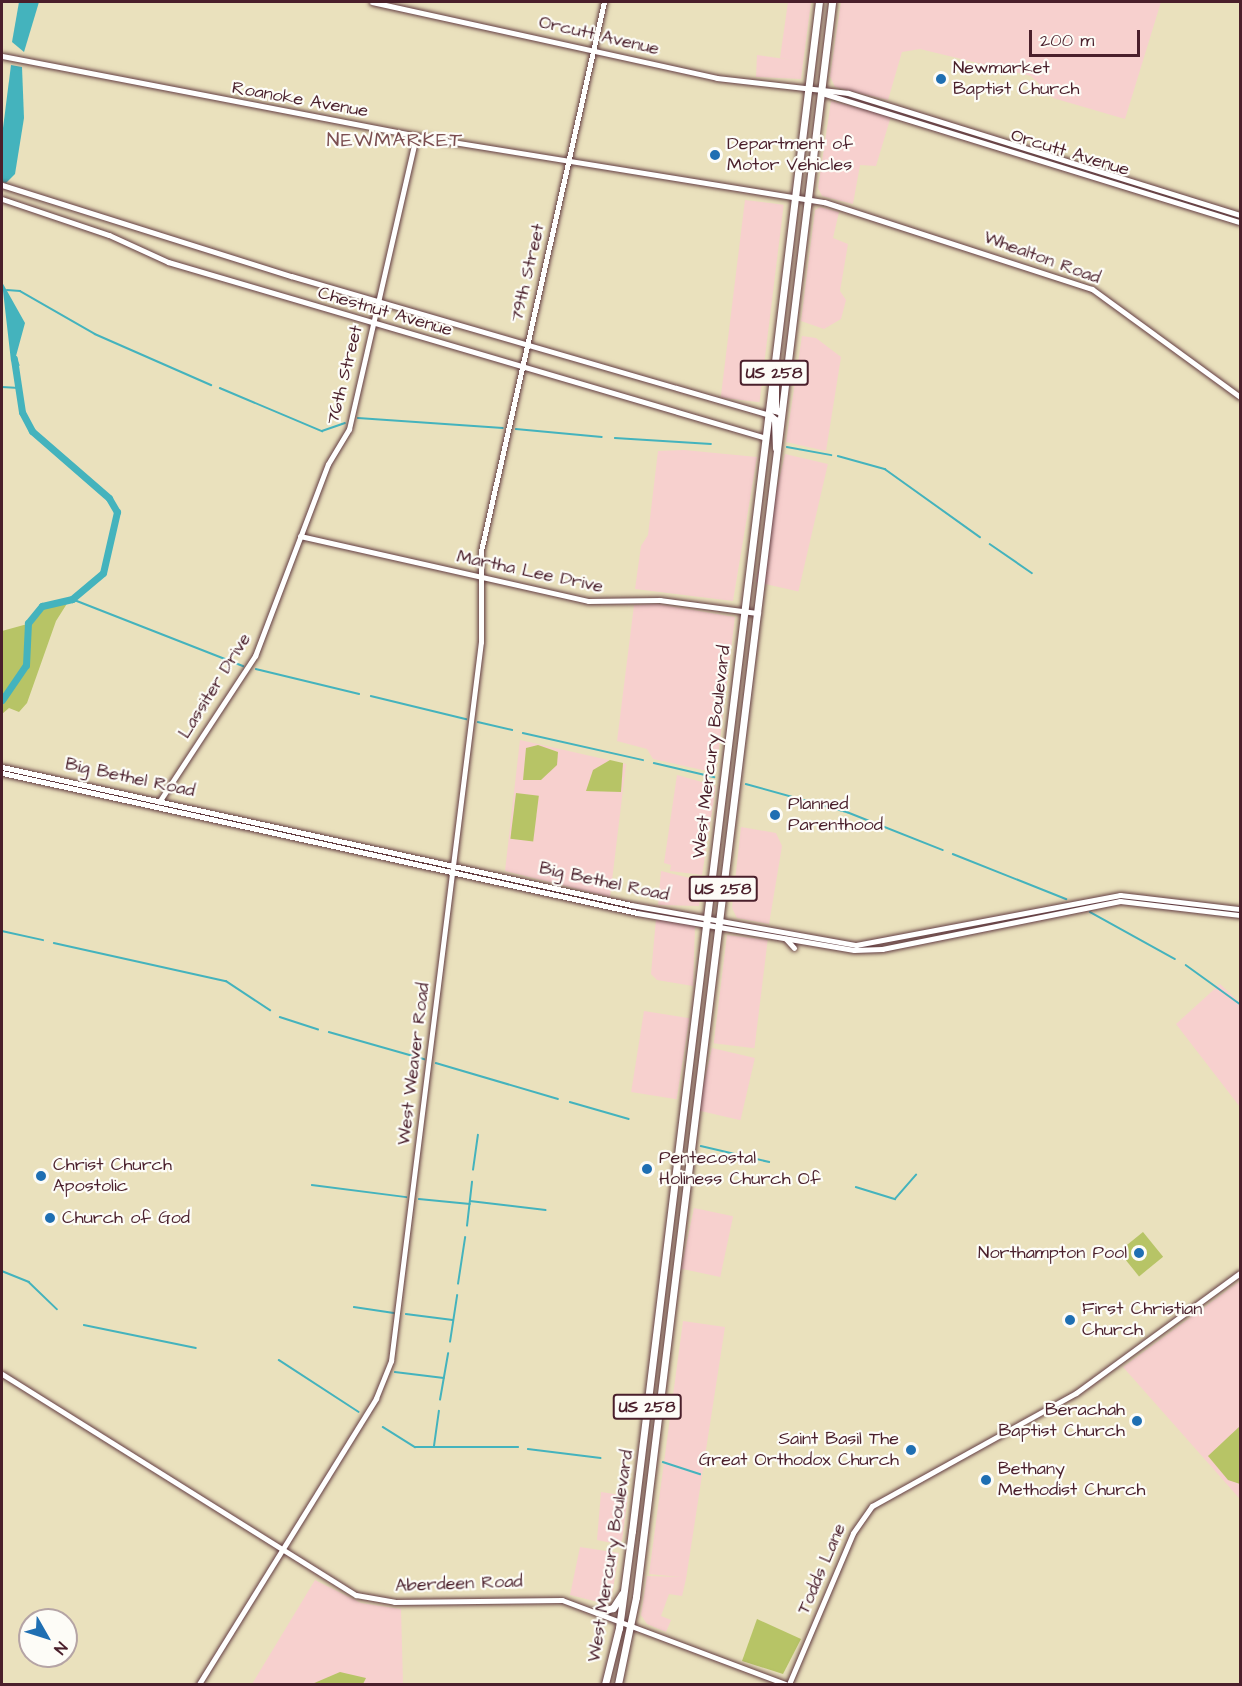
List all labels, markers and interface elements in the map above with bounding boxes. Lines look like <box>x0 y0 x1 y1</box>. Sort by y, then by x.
street label: Orcutt Avenue <box>537 12 661 60</box>
scale bar <box>1032 18 1143 56</box>
text: 200 m <box>1040 28 1094 53</box>
place label: Newmarket Baptist Church <box>953 58 1080 100</box>
marker: Newmarket Baptist Church <box>934 72 948 86</box>
street label: Roanoke Avenue <box>230 77 370 123</box>
street label: Orcutt Avenue <box>1008 125 1132 181</box>
district label: NEWMARKET <box>327 128 463 152</box>
place label: Department of Motor Vehicles <box>727 134 853 176</box>
marker: Department of Motor Vehicles <box>708 148 722 162</box>
street label: 79th Street <box>506 222 550 324</box>
street label: Whealton Road <box>981 227 1103 289</box>
street label: Chestnut Avenue <box>315 282 455 342</box>
street label: 76th Street <box>322 323 368 427</box>
road number: US 258 <box>740 360 808 386</box>
street label: Martha Lee Drive <box>455 546 605 598</box>
street label: Lassiter Drive <box>174 629 256 743</box>
street label: West Mercury Boulevard <box>688 644 736 860</box>
street label: Big Bethel Road <box>63 754 197 802</box>
place label: Planned Parenthood <box>788 794 883 836</box>
marker: Planned Parenthood <box>766 806 784 824</box>
street label: Big Bethel Road <box>537 858 671 906</box>
road number: US 258 <box>688 876 758 902</box>
street label: West Weaver Road <box>393 982 435 1146</box>
place label: Pentecostal Holiness Church Of <box>659 1148 821 1190</box>
place label: Christ Church Apostolic <box>53 1155 172 1198</box>
marker: Pentecostal Holiness Church Of <box>640 1162 654 1176</box>
marker: Christ Church Apostolic <box>34 1169 48 1183</box>
place label: Church of God <box>62 1207 190 1229</box>
marker: Church of God <box>43 1211 57 1225</box>
place label: Northampton Pool <box>978 1242 1127 1264</box>
marker: Northampton Pool <box>1132 1246 1146 1260</box>
place label: First Christian Church <box>1082 1299 1202 1342</box>
marker: First Christian Church <box>1063 1313 1077 1327</box>
road number: US 258 <box>612 1394 682 1420</box>
place label: Berachah Baptist Church <box>998 1400 1125 1442</box>
marker: Berachah Baptist Church <box>1130 1414 1144 1428</box>
place label: Saint Basil The Great Orthodox Church <box>699 1429 899 1472</box>
marker: Saint Basil The Great Orthodox Church <box>904 1443 918 1457</box>
street label: West Mercury Boulevard <box>584 1448 638 1664</box>
place label: Bethany Methodist Church <box>998 1459 1145 1502</box>
marker: Bethany Methodist Church <box>979 1473 993 1487</box>
street label: Todds Lane <box>793 1520 851 1618</box>
street label: Aberdeen Road <box>395 1571 523 1597</box>
north arrow <box>18 1608 78 1668</box>
text: N <box>49 1637 72 1659</box>

